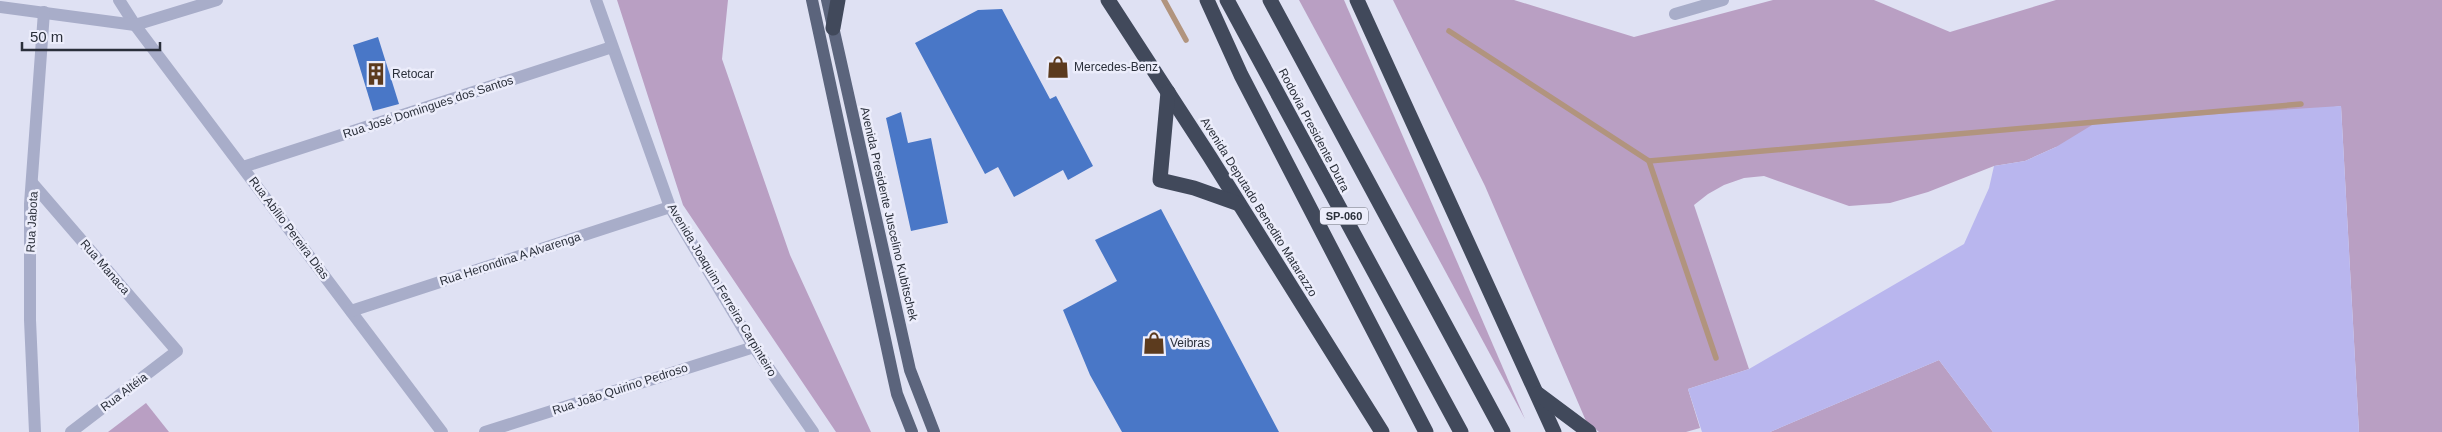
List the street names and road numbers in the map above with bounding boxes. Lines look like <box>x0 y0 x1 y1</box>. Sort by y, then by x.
street label: Rodovia Presidente Dutra <box>1276 66 1353 194</box>
street label: Rua José Domingues dos Santos <box>341 73 515 141</box>
street label: Avenida Presidente Juscelino Kubitschek <box>858 106 921 323</box>
street label: Avenida Deputado Benedito Matarazzo <box>1198 115 1320 299</box>
street label: Rua Abílio Pereira Dias <box>246 174 332 282</box>
street label: Rua Jabota <box>23 191 41 253</box>
street label: Avenida Joaquim Ferreira Carpinteiro <box>665 201 779 379</box>
road number: SP-060 <box>1320 208 1368 225</box>
street label: Rua Herondina A Alvarenga <box>438 229 583 288</box>
street label: Rua Manaca <box>77 237 133 298</box>
street label: Rua João Quirino Pedroso <box>551 360 690 418</box>
street label: Rua Altéia <box>98 370 150 414</box>

